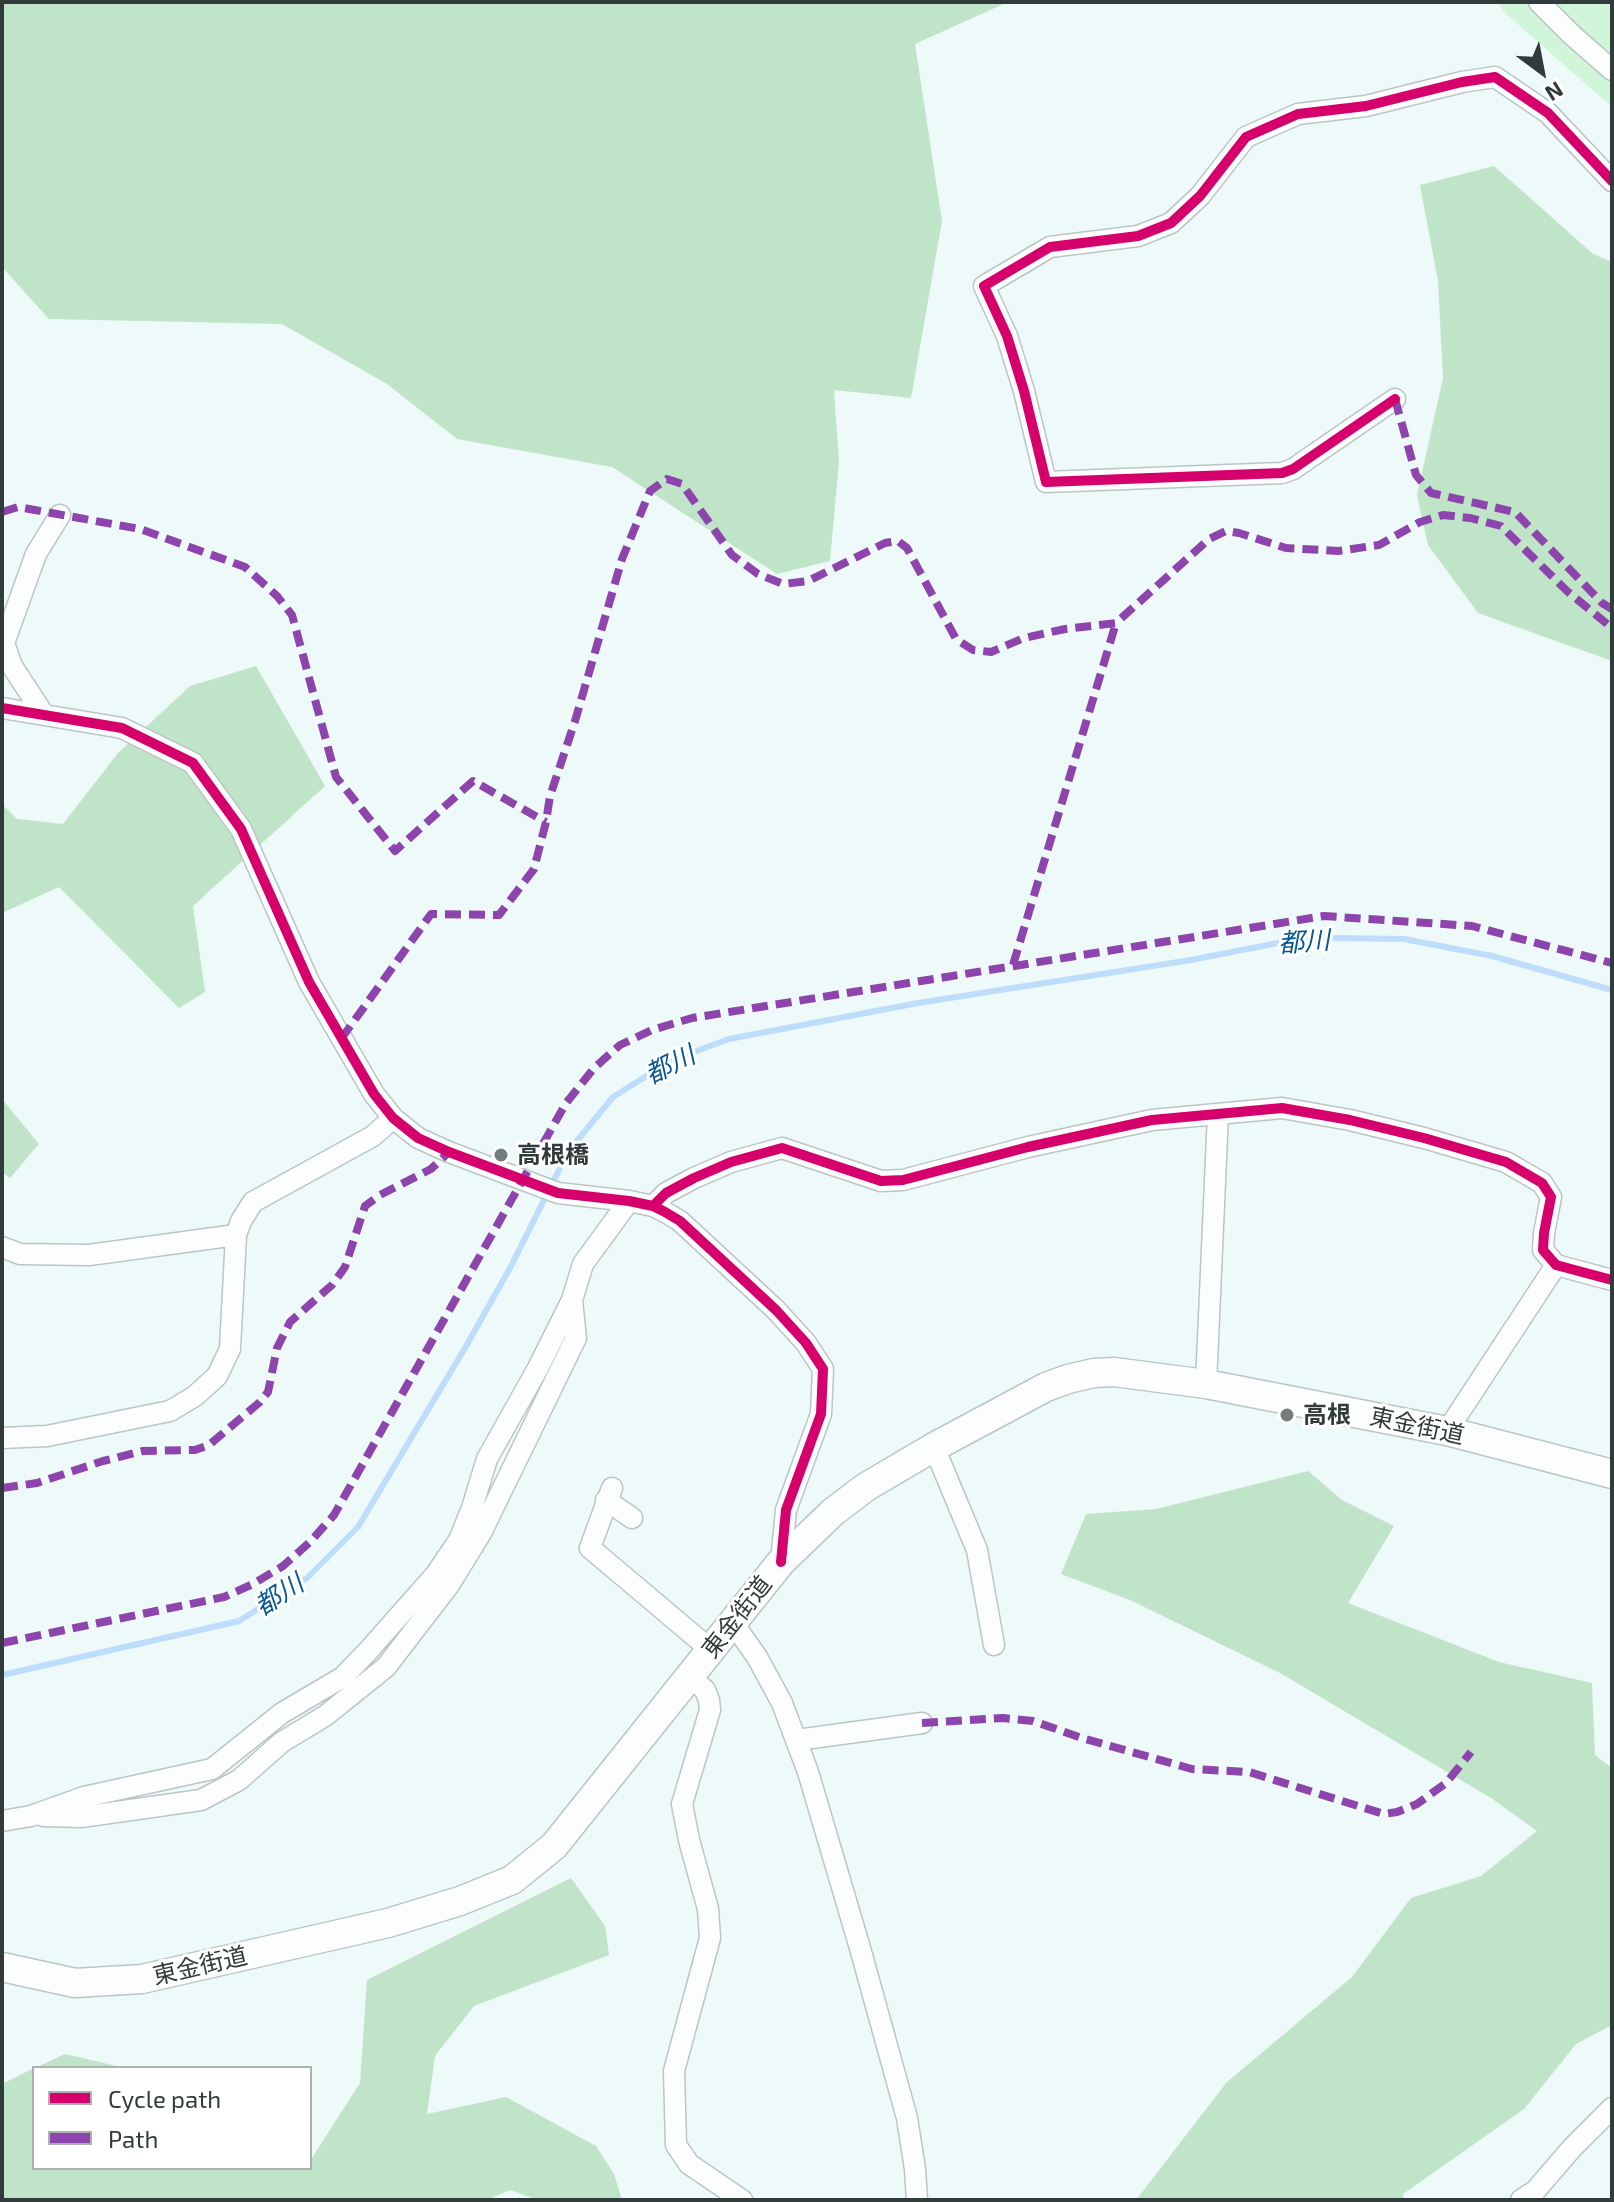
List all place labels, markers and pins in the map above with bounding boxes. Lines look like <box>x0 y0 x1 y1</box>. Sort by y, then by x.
place label: 高根橋 <box>517 1141 589 1169</box>
marker: 高根橋 <box>492 1146 510 1164</box>
place label: 高根 <box>1303 1401 1351 1429</box>
marker: 高根 <box>1278 1406 1296 1424</box>

